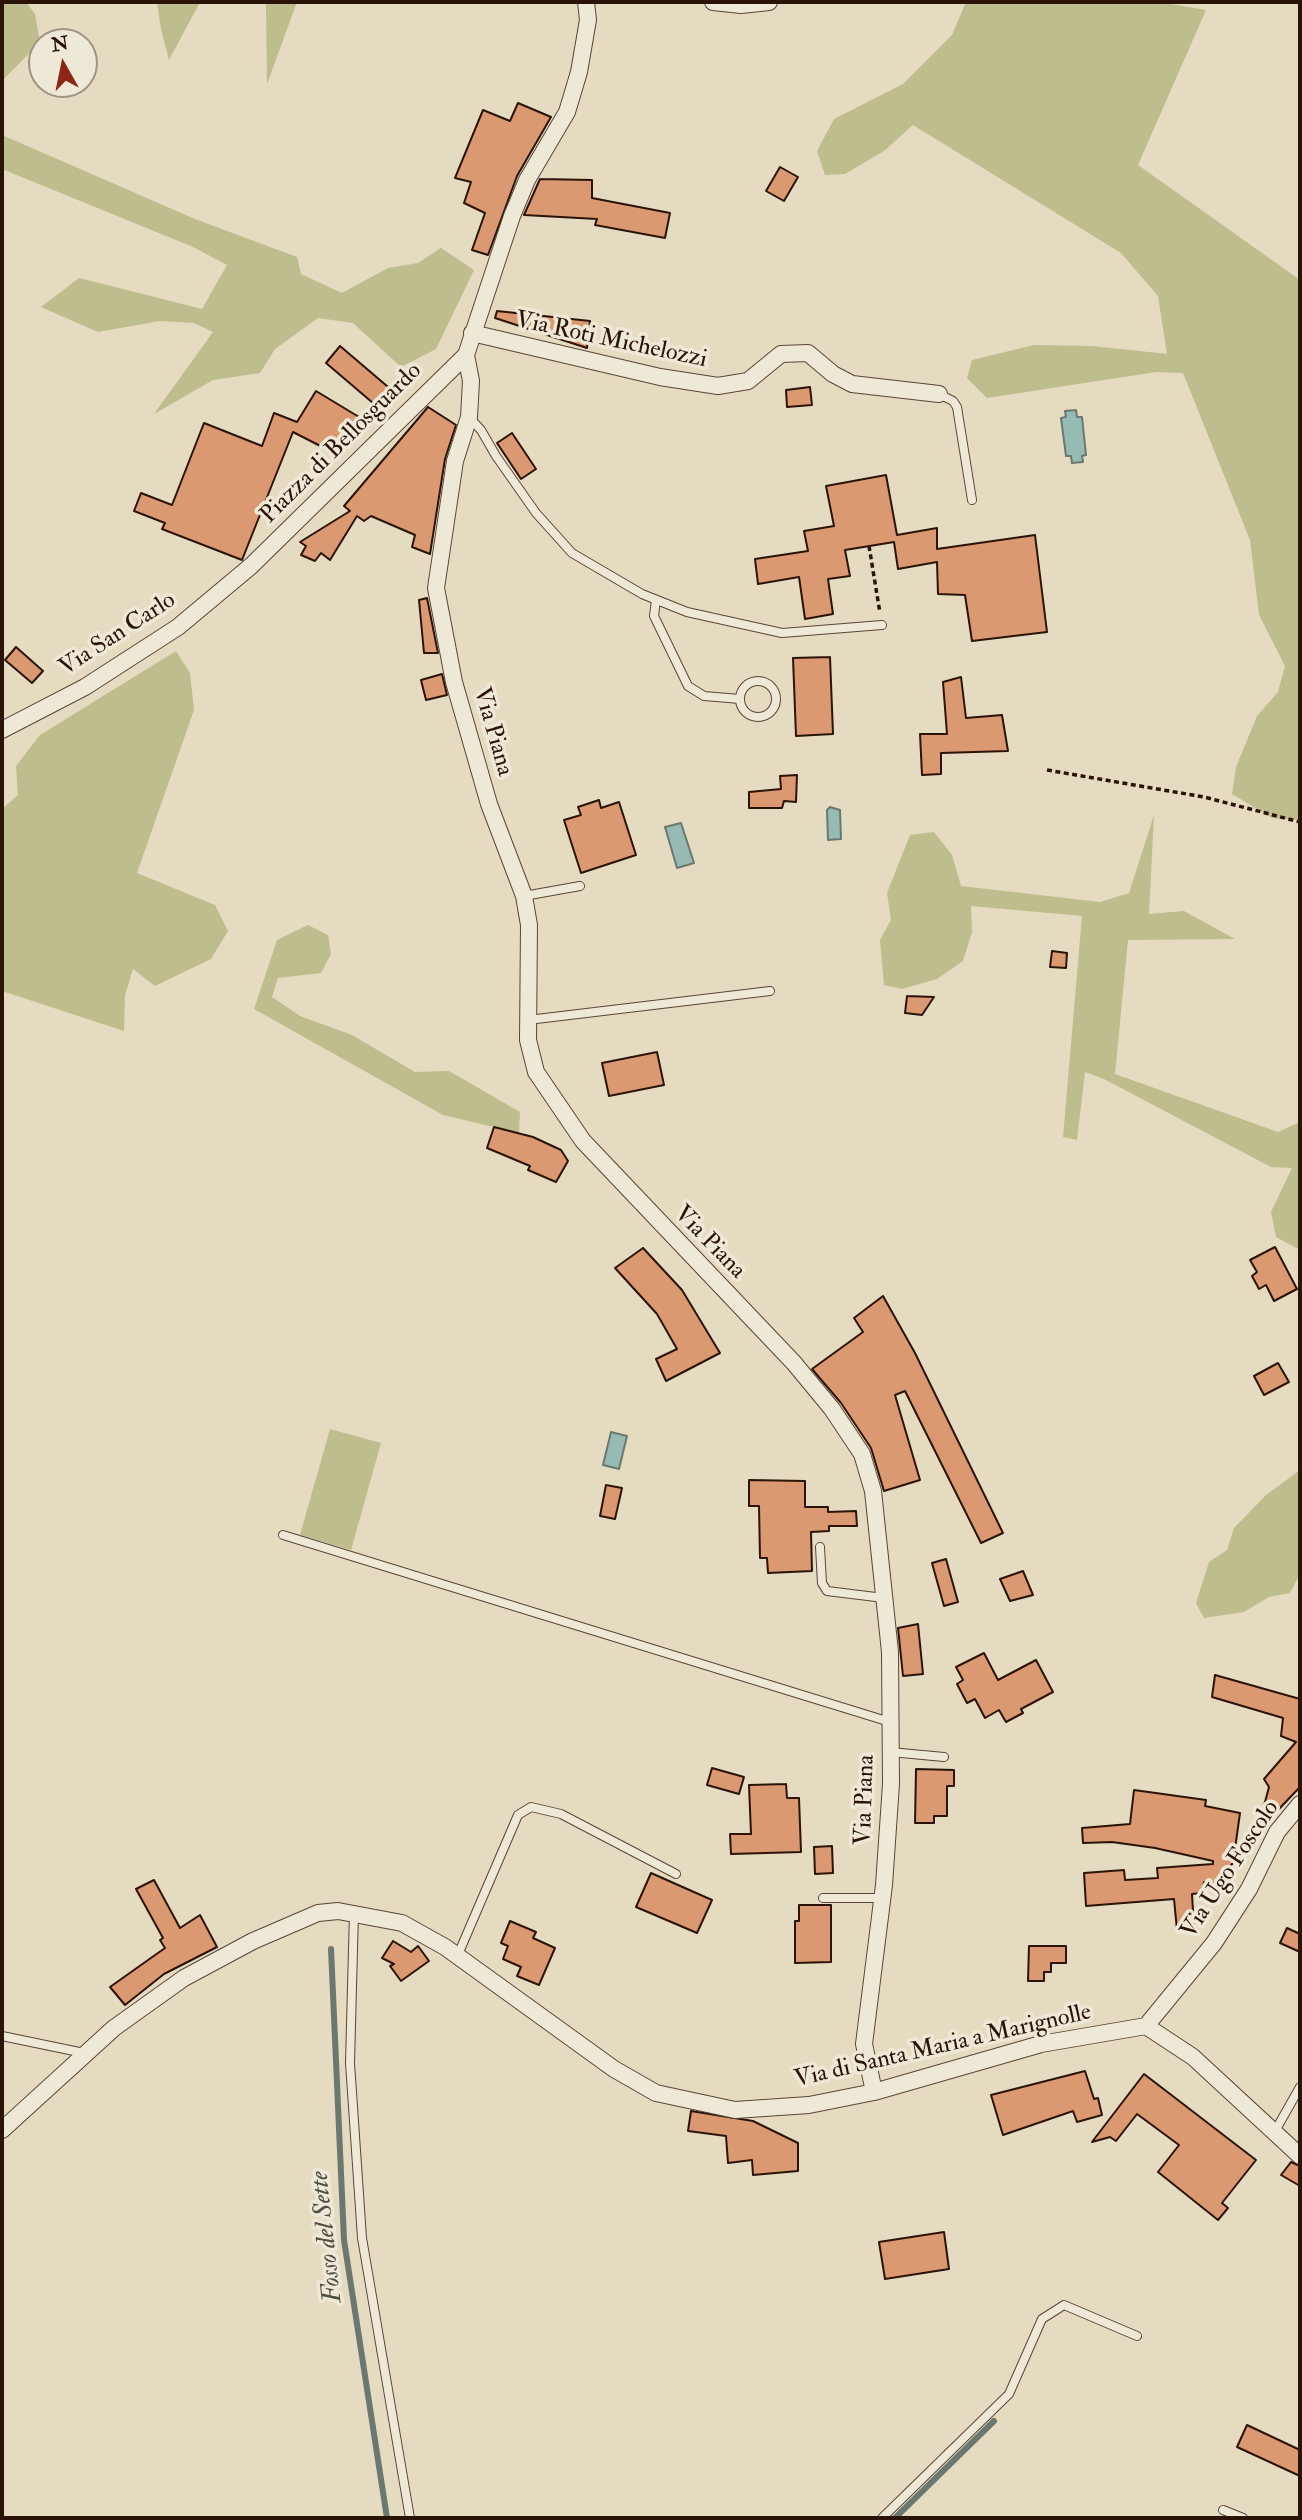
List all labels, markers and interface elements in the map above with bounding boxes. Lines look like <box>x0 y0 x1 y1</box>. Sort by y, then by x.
north arrow <box>28 28 98 98</box>
text: N <box>50 31 70 57</box>
street label: Via Roti Michelozzi <box>513 307 709 375</box>
street label: Piazza di Bellosguardo <box>256 358 428 530</box>
street label: Via San Carlo <box>55 587 181 683</box>
street label: Via Piana <box>466 684 518 780</box>
street label: Via Piana <box>667 1200 751 1286</box>
street label: Via Piana <box>850 1754 882 1846</box>
street label: Via Ugo Foscolo <box>1176 1796 1286 1944</box>
street label: Via di Santa Maria a Marignolle <box>792 1999 1094 2095</box>
water label: Fosso del Sette <box>306 2170 350 2304</box>

